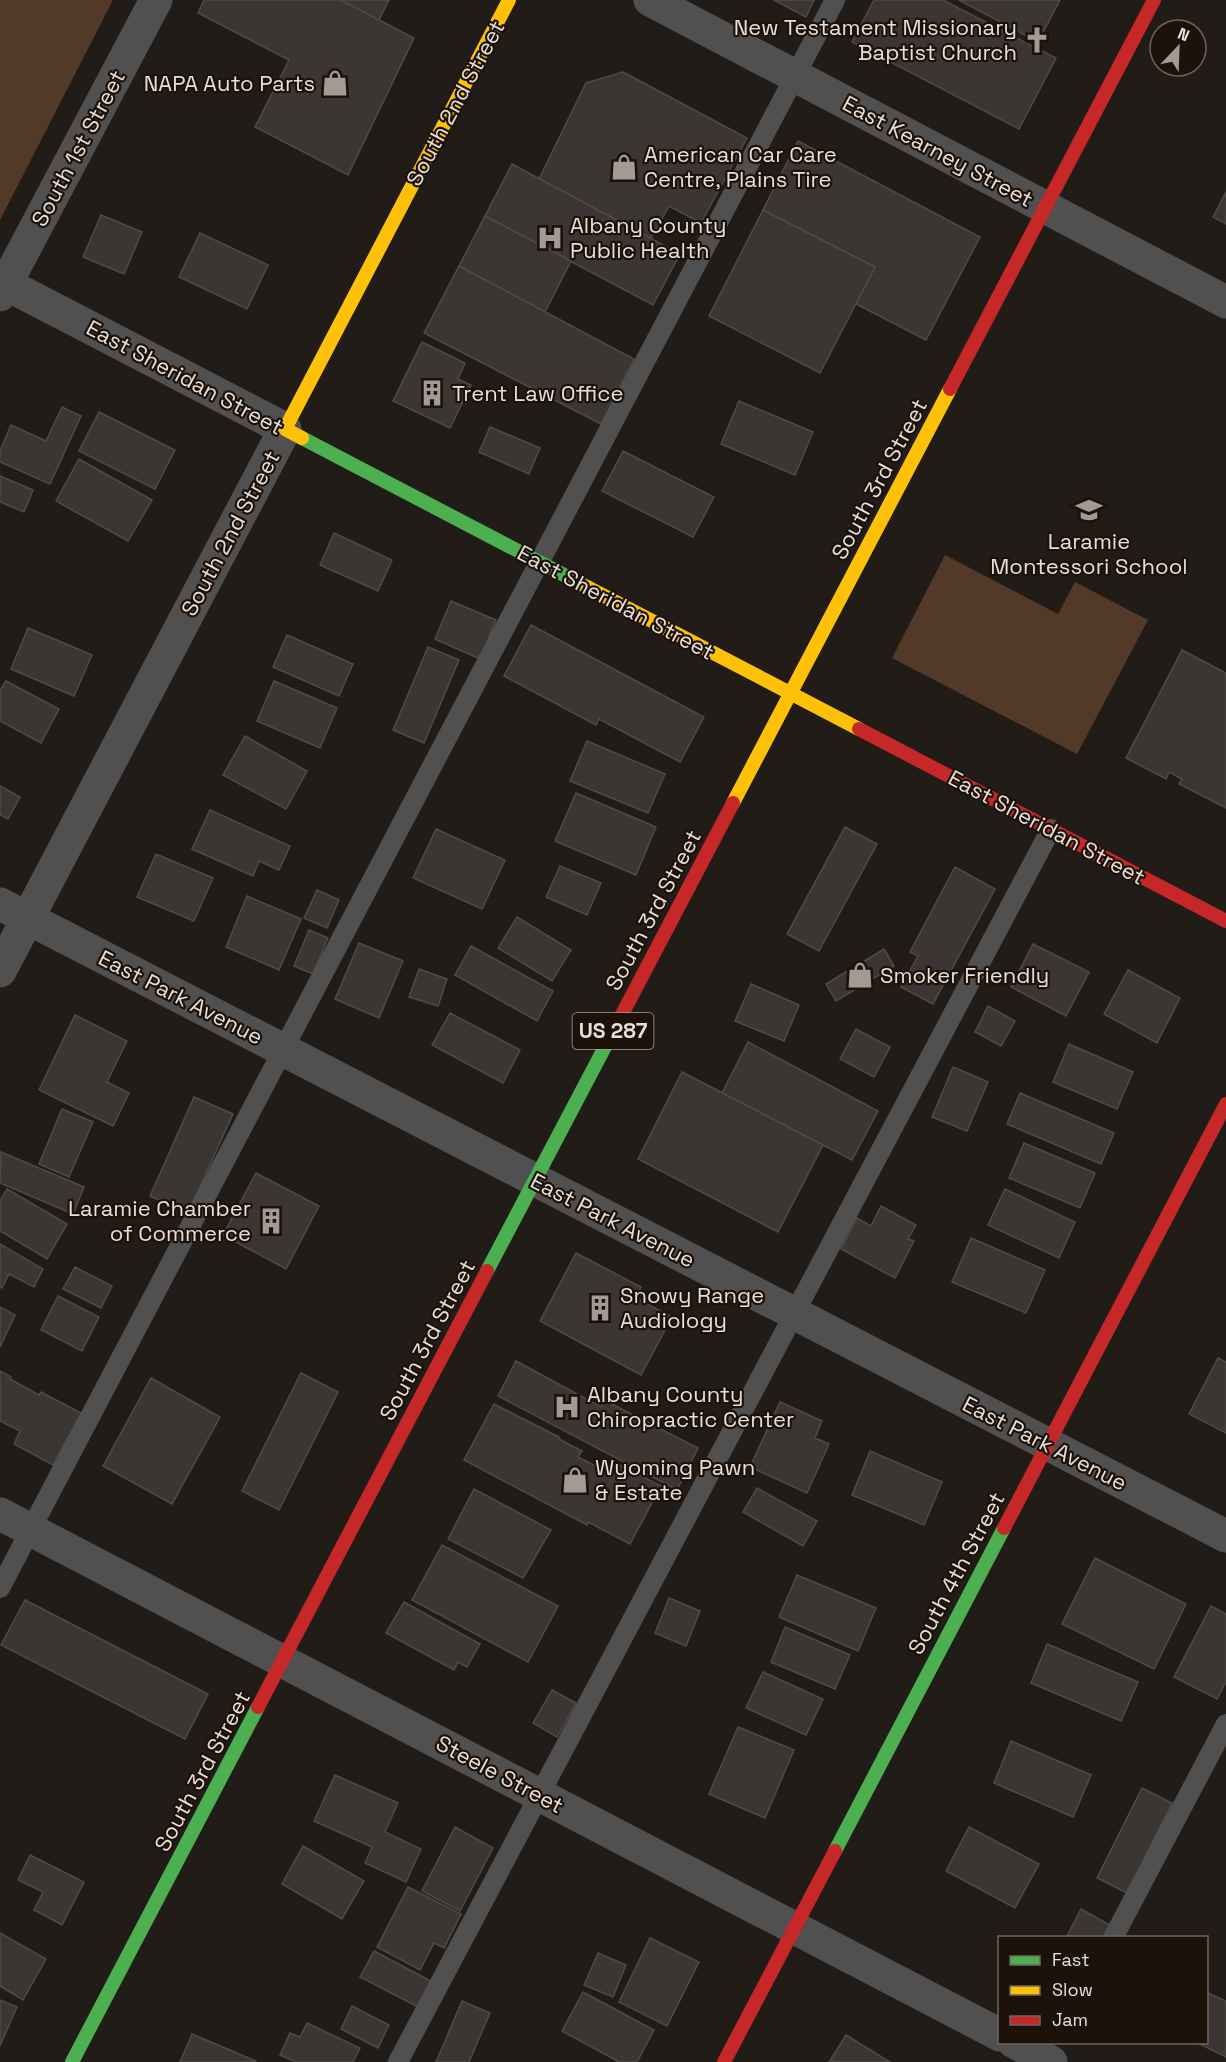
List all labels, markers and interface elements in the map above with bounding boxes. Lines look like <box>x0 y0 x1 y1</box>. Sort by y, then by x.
place label: New Testament Missionary Baptist Church <box>734 13 1017 66</box>
street label: South 2nd Street <box>400 15 510 191</box>
north arrow <box>1148 18 1208 78</box>
text: N <box>1175 23 1193 46</box>
church icon: New Testament Missionary Baptist Church <box>1022 25 1052 55</box>
street label: South 1st Street <box>25 65 131 231</box>
shop icon: NAPA Auto Parts <box>320 68 350 98</box>
place label: NAPA Auto Parts <box>144 69 315 97</box>
street label: East Kearney Street <box>838 89 1038 213</box>
place label: American Car Care Centre, Plains Tire <box>644 140 837 193</box>
shop icon: American Car Care Centre, Plains Tire <box>609 152 639 182</box>
place label: Albany County Public Health <box>570 211 726 264</box>
hospital icon: Albany County Public Health <box>535 223 565 253</box>
street label: East Sheridan Street <box>82 313 288 441</box>
building icon: Trent Law Office <box>417 378 447 408</box>
place label: Trent Law Office <box>452 379 623 407</box>
street label: South 3rd Street <box>825 394 933 564</box>
street label: South 2nd Street <box>175 445 285 621</box>
school or university icon: Laramie Montessori School <box>1074 495 1104 525</box>
place label: Laramie Montessori School <box>990 527 1188 580</box>
street label: East Sheridan Street <box>513 538 719 666</box>
street label: East Sheridan Street <box>944 763 1150 891</box>
street label: South 3rd Street <box>599 825 707 995</box>
street label: East Park Avenue <box>94 943 268 1051</box>
shop icon: Smoker Friendly <box>845 960 875 990</box>
place label: Smoker Friendly <box>880 961 1049 989</box>
road number: US 287 <box>572 1013 654 1049</box>
street label: East Park Avenue <box>526 1166 700 1274</box>
place label: Laramie Chamber of Commerce <box>68 1194 251 1247</box>
building icon: Laramie Chamber of Commerce <box>256 1206 286 1236</box>
street label: South 3rd Street <box>373 1255 481 1425</box>
place label: Snowy Range Audiology <box>620 1281 764 1334</box>
building icon: Snowy Range Audiology <box>585 1293 615 1323</box>
place label: Albany County Chiropractic Center <box>587 1380 794 1433</box>
street label: East Park Avenue <box>958 1389 1132 1497</box>
hospital icon: Albany County Chiropractic Center <box>552 1392 582 1422</box>
place label: Wyoming Pawn & Estate <box>595 1453 755 1506</box>
shop icon: Wyoming Pawn & Estate <box>560 1465 590 1495</box>
street label: South 4th Street <box>901 1487 1011 1659</box>
street label: South 3rd Street <box>148 1686 256 1856</box>
street label: Steele Street <box>431 1729 569 1819</box>
legend <box>998 1936 1208 2044</box>
text: Fast <box>1052 1948 1089 1971</box>
text: Slow <box>1052 1978 1093 2001</box>
text: Jam <box>1052 2008 1088 2031</box>

